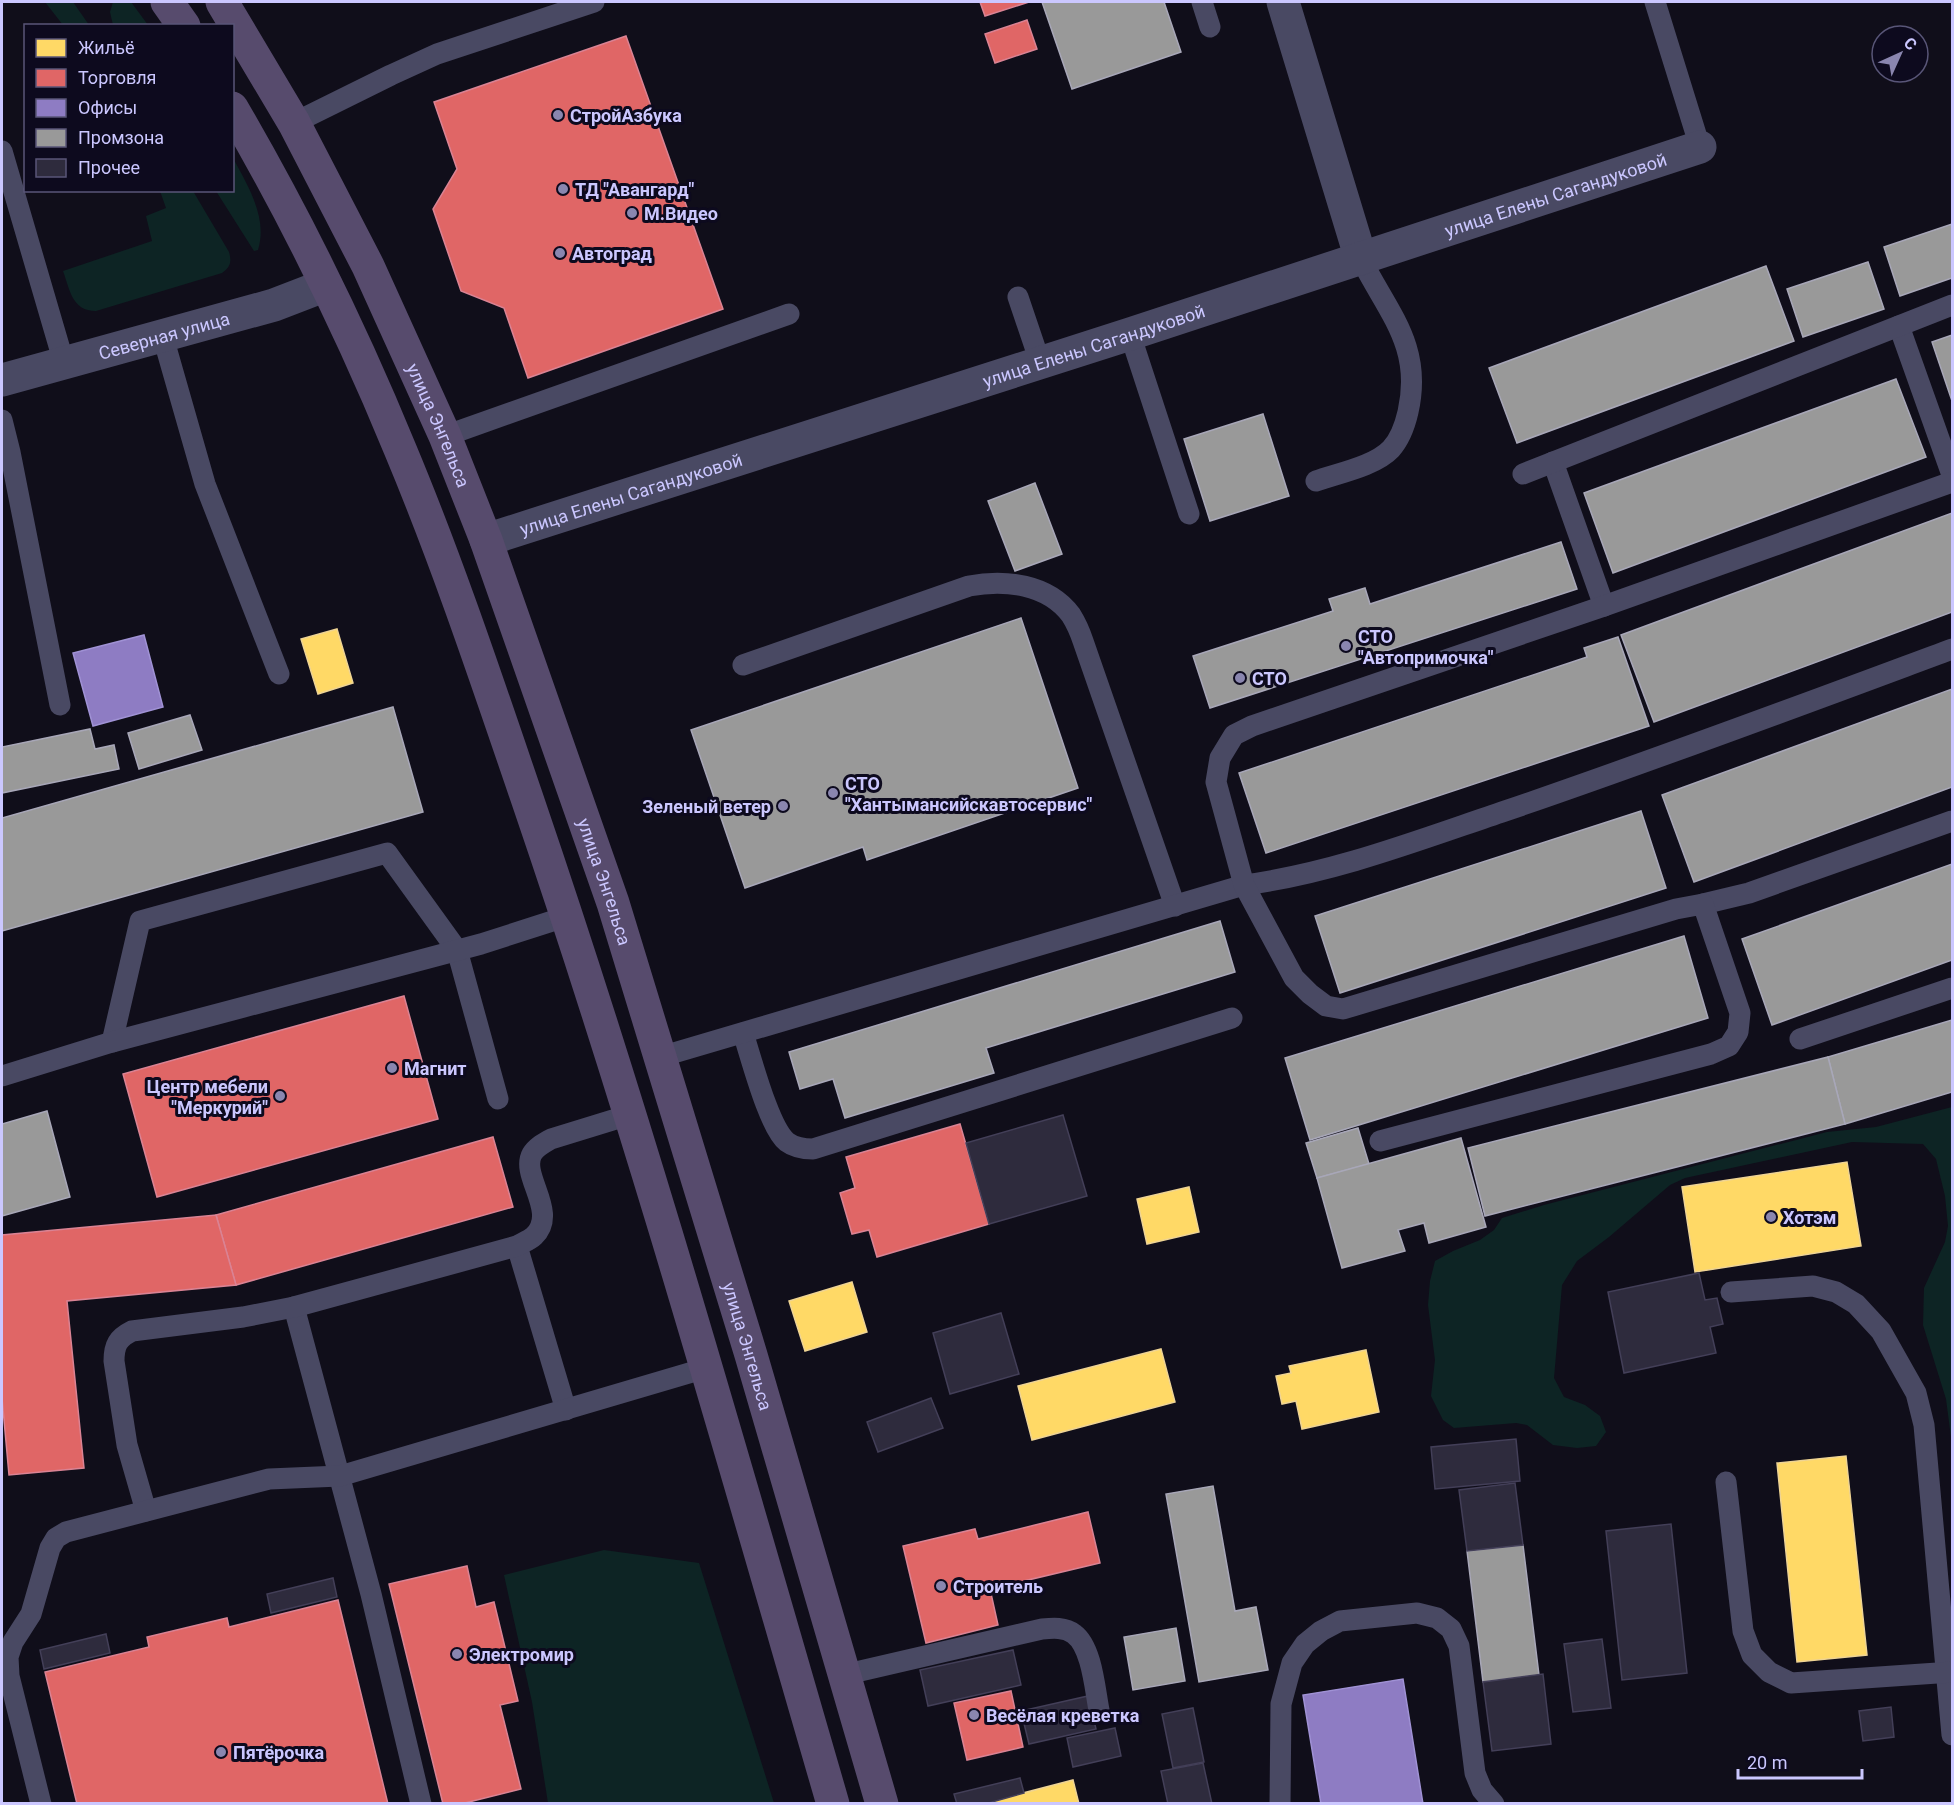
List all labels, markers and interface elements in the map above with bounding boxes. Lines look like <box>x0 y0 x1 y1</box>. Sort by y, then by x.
legend <box>24 24 234 192</box>
north arrow <box>1870 24 1930 84</box>
text: С <box>1900 33 1921 54</box>
text: Жильё <box>78 37 134 58</box>
text: Торговля <box>78 67 156 88</box>
text: Офисы <box>78 97 137 118</box>
place label: СтройАзбука <box>570 105 682 126</box>
marker: СтройАзбука <box>551 108 565 122</box>
text: Промзона <box>78 127 164 148</box>
street label: улица Елены Сагандуковой <box>1442 148 1669 241</box>
text: Прочее <box>78 157 140 178</box>
place label: ТД "Авангард" <box>575 179 695 200</box>
marker: ТД "Авангард" <box>556 182 570 196</box>
place label: М.Видео <box>644 203 718 224</box>
marker: М.Видео <box>625 206 639 220</box>
place label: Автоград <box>572 243 653 264</box>
marker: Автоград <box>553 246 567 260</box>
street label: улица Елены Сагандуковой <box>980 300 1207 391</box>
street label: Северная улица <box>96 307 232 363</box>
street label: улица Энгельса <box>403 360 475 490</box>
street label: улица Елены Сагандуковой <box>517 448 745 539</box>
place label: СТО "Автопримочка" <box>1358 626 1494 668</box>
marker: СТО "Автопримочка" <box>1339 639 1353 653</box>
place label: СТО <box>1252 668 1287 689</box>
marker: СТО <box>1233 671 1247 685</box>
place label: СТО "Хантымансийскавтосервис" <box>845 773 1092 815</box>
marker: СТО "Хантымансийскавтосервис" <box>826 786 840 800</box>
place label: Зеленый ветер <box>642 796 771 817</box>
marker: Зеленый ветер <box>776 799 790 813</box>
street label: улица Энгельса <box>574 815 636 948</box>
place label: Магнит <box>404 1058 467 1079</box>
marker: Магнит <box>385 1061 399 1075</box>
place label: Центр мебели "Меркурий" <box>147 1076 268 1118</box>
marker: Центр мебели "Меркурий" <box>273 1089 287 1103</box>
place label: Хотэм <box>1783 1207 1836 1228</box>
marker: Хотэм <box>1764 1210 1778 1224</box>
street label: улица Энгельса <box>719 1279 777 1413</box>
place label: Строитель <box>953 1576 1043 1597</box>
marker: Строитель <box>934 1579 948 1593</box>
place label: Электромир <box>469 1644 574 1665</box>
marker: Электромир <box>450 1647 464 1661</box>
place label: Весёлая креветка <box>986 1705 1140 1726</box>
marker: Весёлая креветка <box>967 1708 981 1722</box>
place label: Пятёрочка <box>233 1742 324 1763</box>
scale bar <box>1738 1742 1862 1780</box>
marker: Пятёрочка <box>214 1745 228 1759</box>
text: 20 m <box>1747 1752 1787 1773</box>

